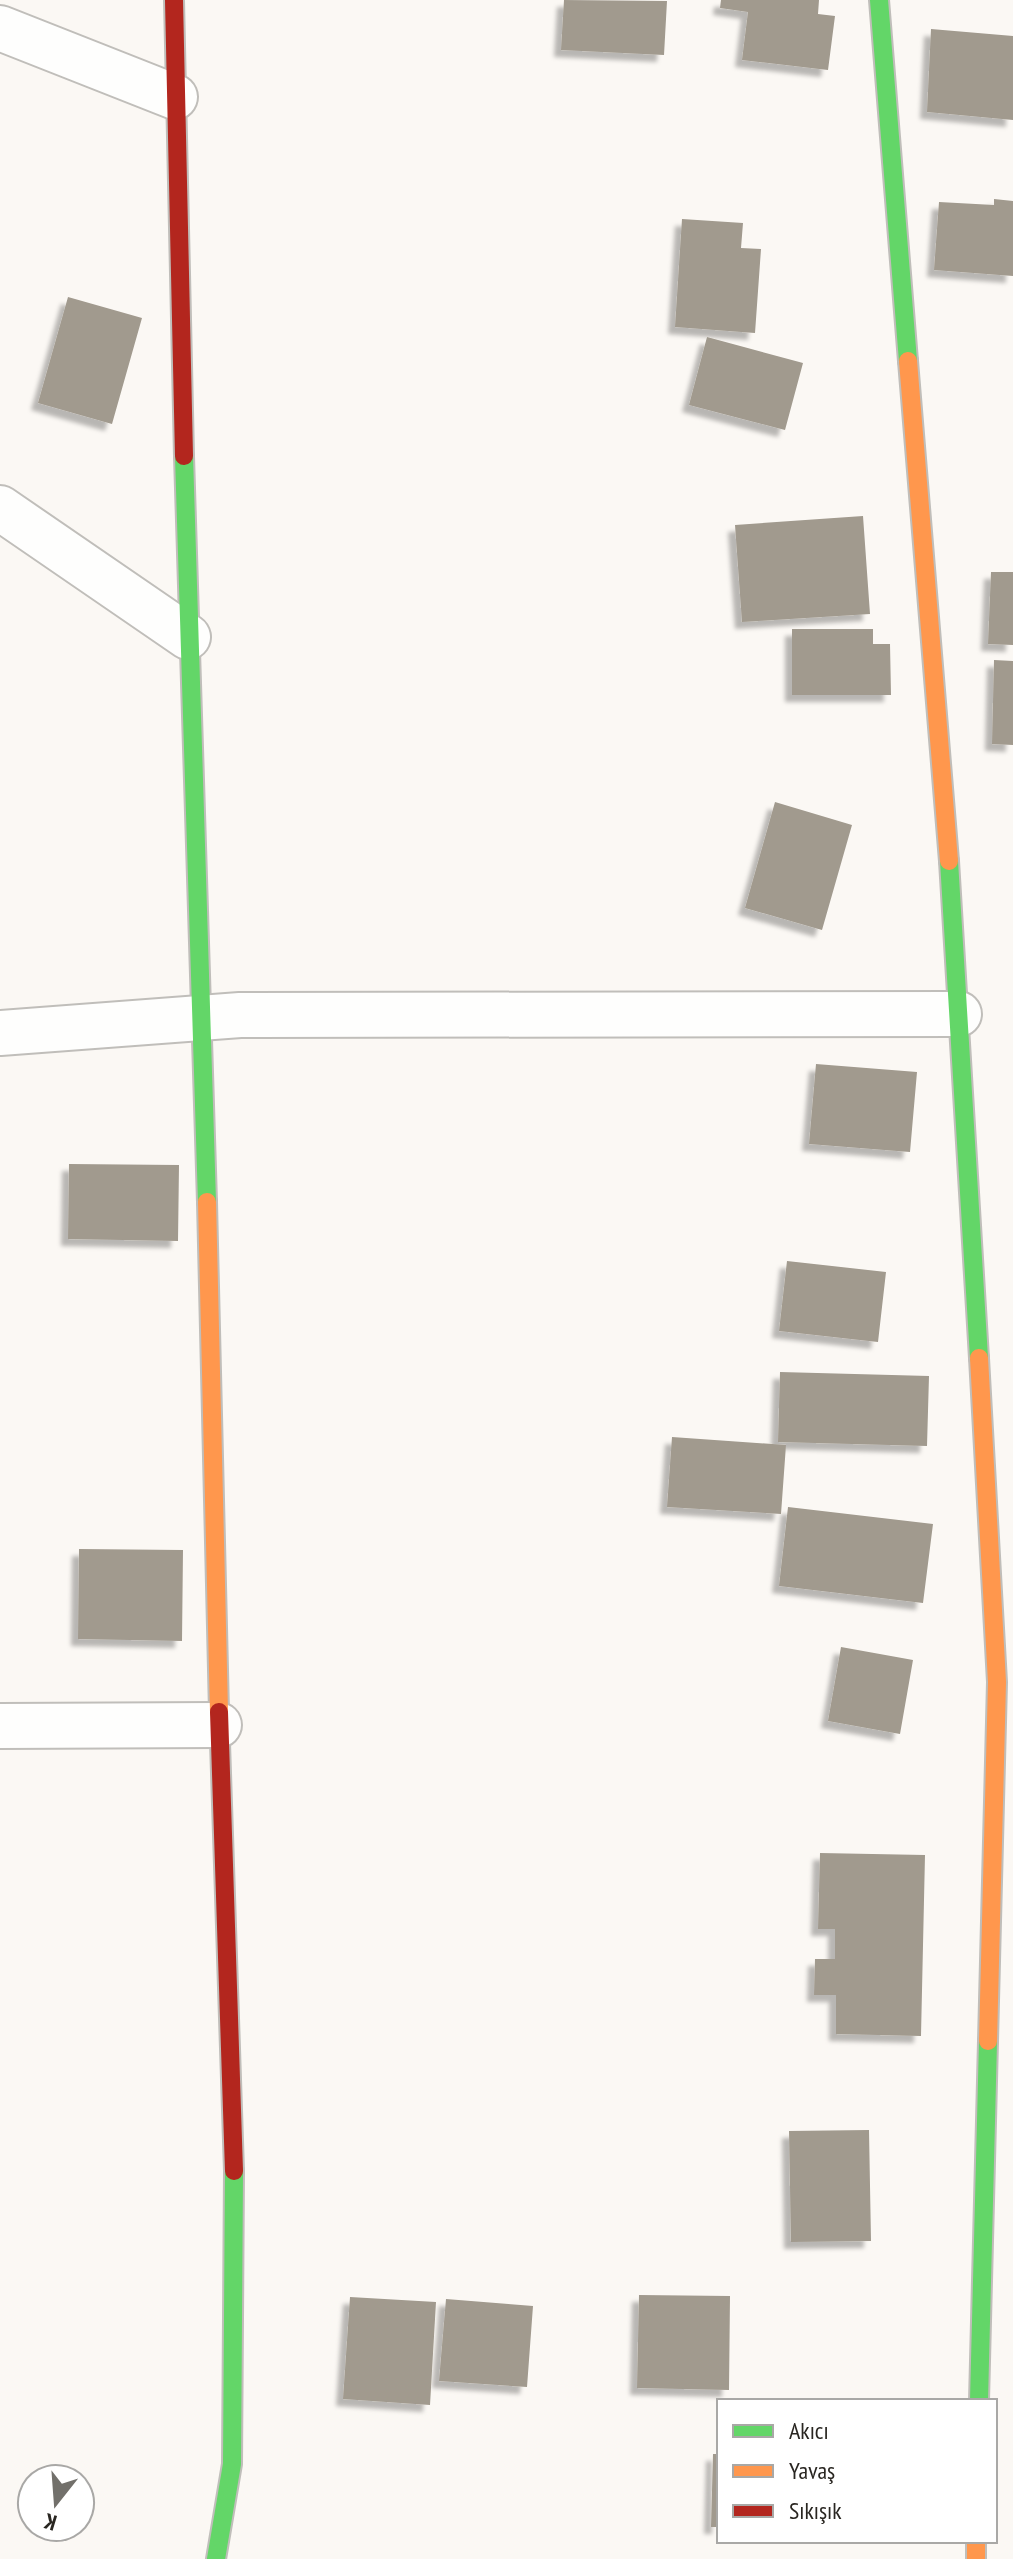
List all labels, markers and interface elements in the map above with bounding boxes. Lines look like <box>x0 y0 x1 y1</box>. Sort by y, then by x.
legend <box>717 2399 997 2543</box>
text: Akıcı <box>789 2415 829 2446</box>
text: Yavaş <box>789 2455 835 2486</box>
north arrow <box>16 2463 96 2543</box>
text: Sıkışık <box>789 2495 842 2526</box>
text: K <box>40 2507 60 2537</box>

